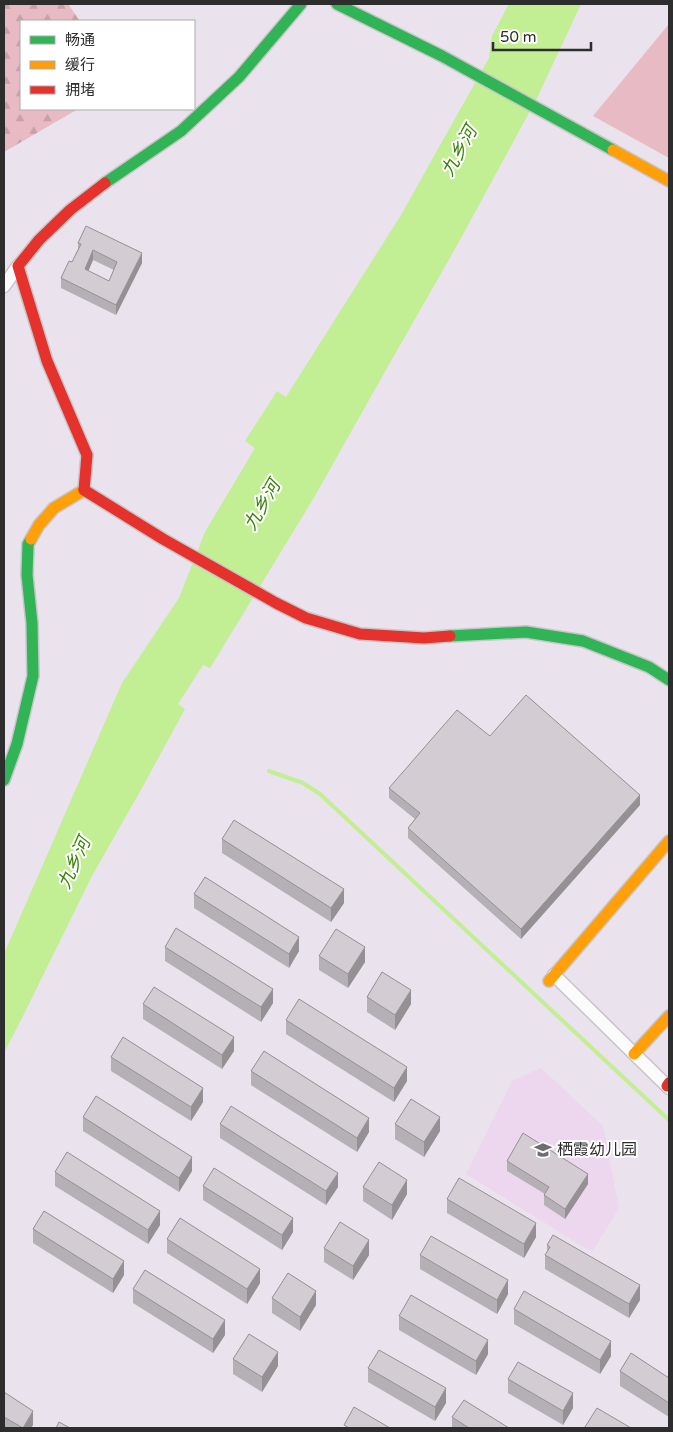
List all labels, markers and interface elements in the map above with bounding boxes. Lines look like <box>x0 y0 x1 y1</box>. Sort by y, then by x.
legend <box>20 20 195 110</box>
scale bar <box>493 20 590 52</box>
text: 50 m <box>500 28 537 46</box>
text: 畅通 <box>65 31 95 49</box>
text: 缓行 <box>65 56 95 74</box>
text: 拥堵 <box>65 81 95 99</box>
water label: 九乡河 <box>436 119 483 180</box>
water label: 九乡河 <box>239 474 287 534</box>
water label: 九乡河 <box>53 831 96 892</box>
school or university icon: 栖霞幼儿园 <box>533 1140 553 1160</box>
place label: 栖霞幼儿园 <box>557 1140 637 1160</box>

